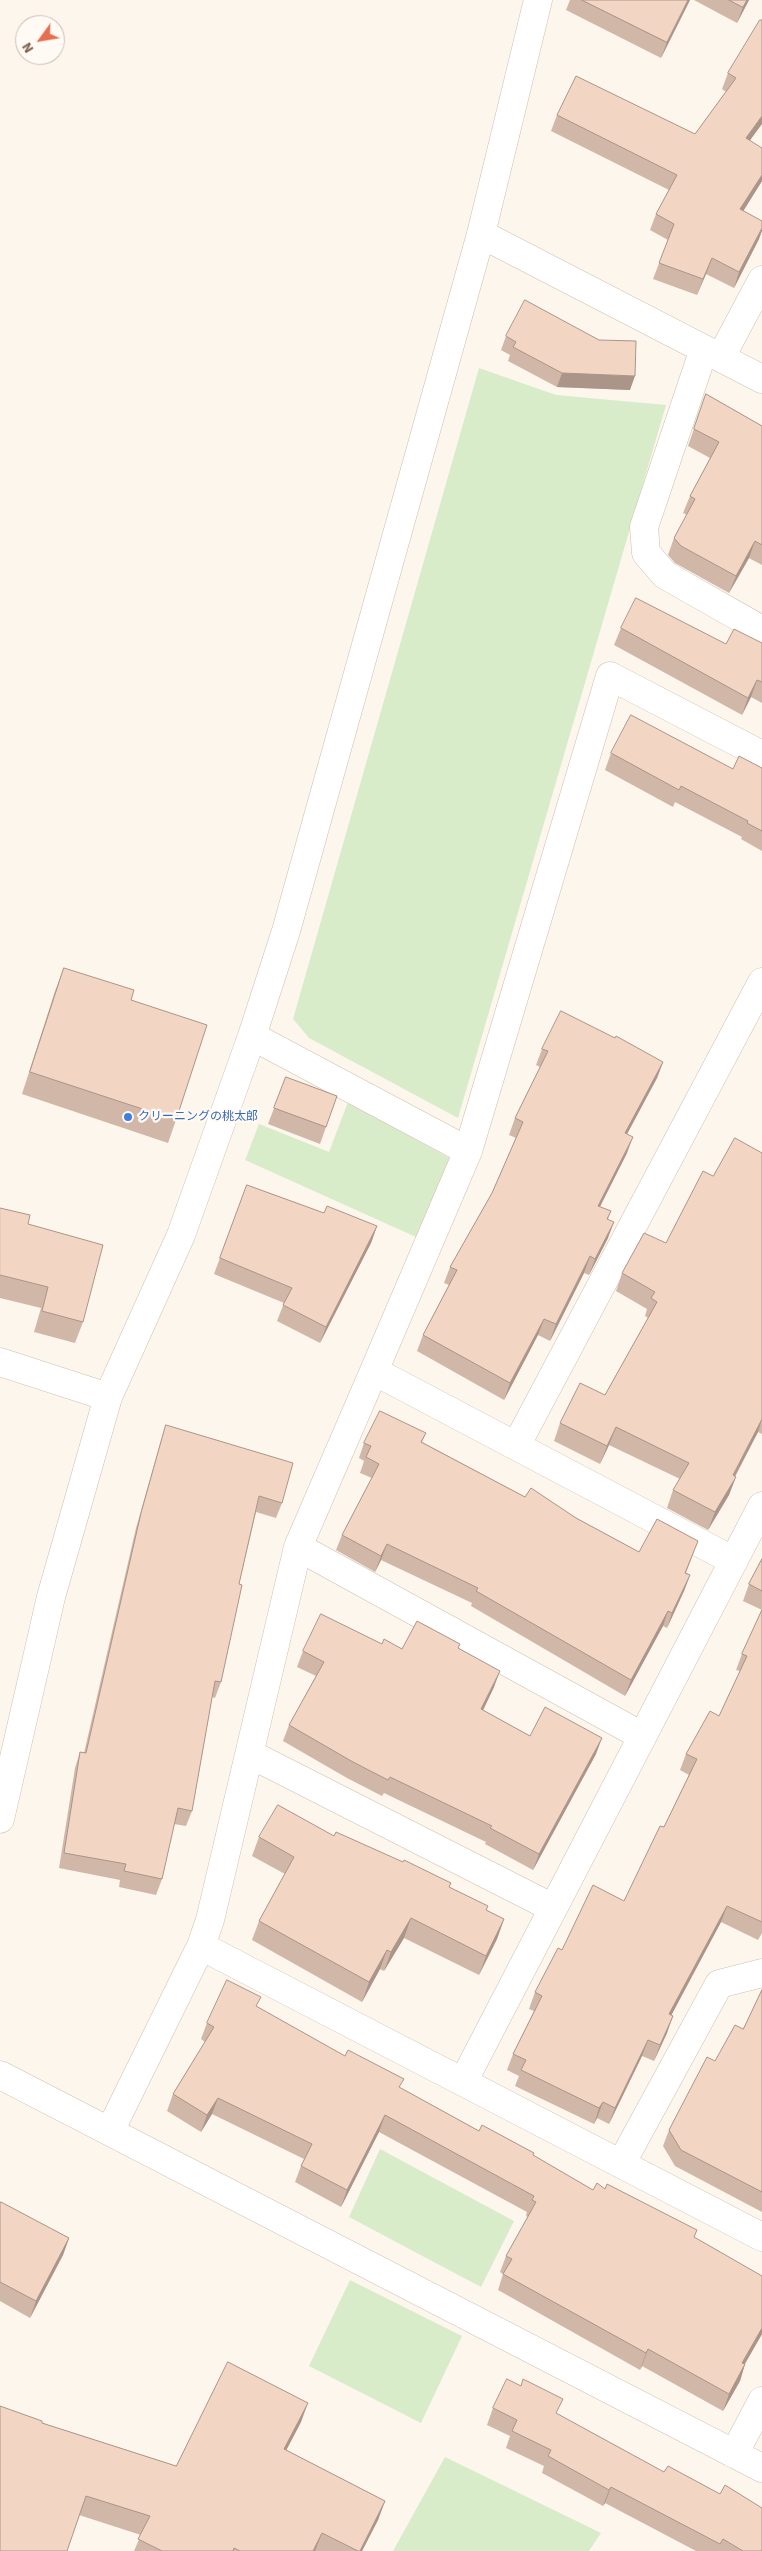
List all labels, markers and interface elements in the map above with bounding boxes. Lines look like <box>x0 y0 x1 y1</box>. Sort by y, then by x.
north arrow <box>15 15 65 65</box>
text: N <box>17 38 39 57</box>
place label: クリーニングの桃太郎 <box>138 1110 258 1124</box>
marker: クリーニングの桃太郎 <box>122 1111 134 1123</box>

